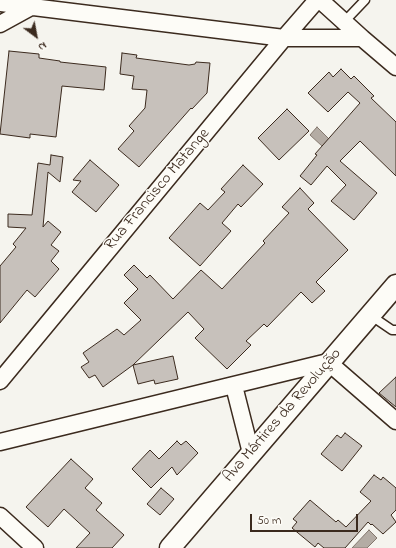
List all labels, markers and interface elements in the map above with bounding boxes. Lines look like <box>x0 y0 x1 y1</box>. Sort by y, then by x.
north arrow <box>16 16 56 56</box>
text: N <box>35 37 50 55</box>
street label: Rua Francisco Matange <box>101 125 215 255</box>
street label: Ava Mártires da Revolução <box>220 345 346 487</box>
scale bar <box>252 506 360 532</box>
text: 50 m <box>257 512 281 530</box>

